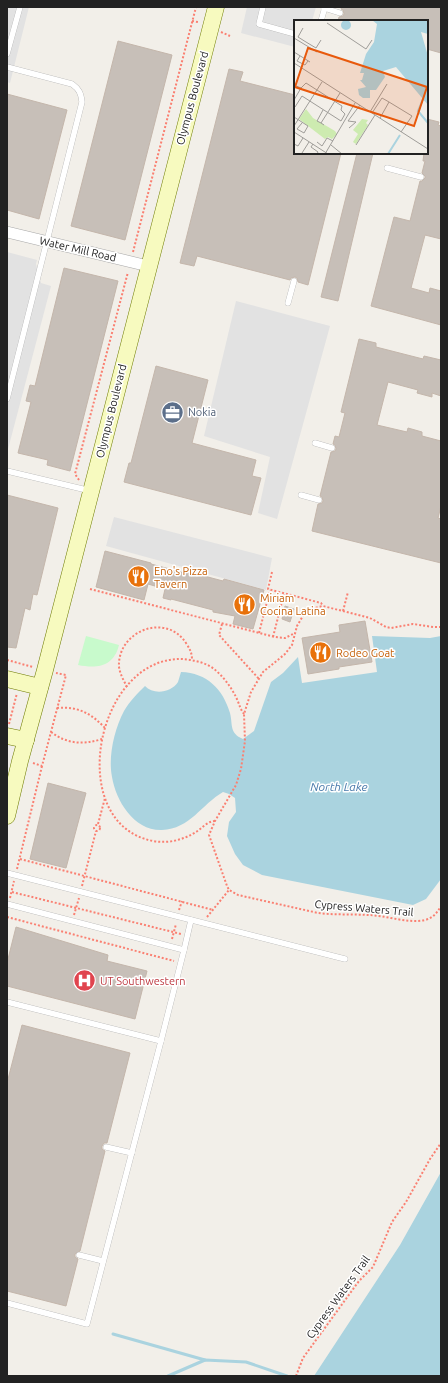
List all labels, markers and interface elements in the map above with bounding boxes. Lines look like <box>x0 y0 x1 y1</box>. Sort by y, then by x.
inset map <box>294 20 428 154</box>
street label: Olympus Boulevard <box>174 50 210 146</box>
street label: Water Mill Road <box>38 234 118 264</box>
street label: Olympus Boulevard <box>94 363 128 459</box>
office icon: Nokia <box>159 399 185 425</box>
place label: Nokia <box>188 406 216 418</box>
restaurant icon: Eno's Pizza Tavern <box>126 564 152 590</box>
place label: Eno's Pizza Tavern <box>154 565 208 590</box>
restaurant icon: Miriam Cocina Latina <box>232 591 258 617</box>
place label: Miriam Cocina Latina <box>260 592 326 617</box>
restaurant icon: Rodeo Goat <box>307 640 333 666</box>
place label: Rodeo Goat <box>336 647 395 659</box>
water label: North Lake <box>310 780 368 793</box>
street label: Cypress Waters Trail <box>314 898 414 918</box>
hospital icon: UT Southwestern <box>72 968 98 994</box>
place label: UT Southwestern <box>100 975 185 987</box>
street label: Cypress Waters Trail <box>304 1253 372 1341</box>

